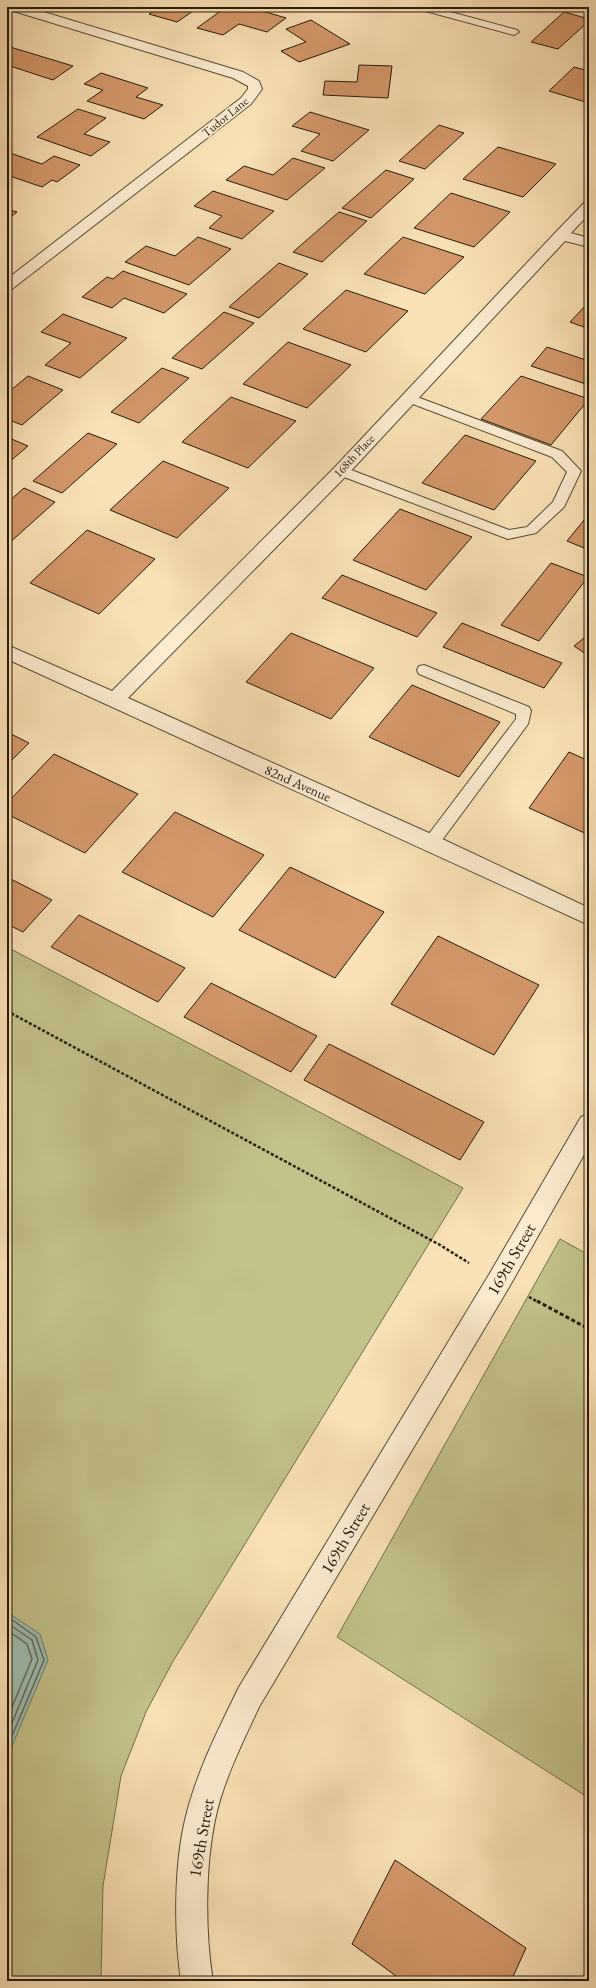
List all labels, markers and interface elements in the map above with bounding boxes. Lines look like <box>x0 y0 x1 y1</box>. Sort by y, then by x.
street label: Tudor Lane <box>198 93 252 141</box>
street label: 168th Place <box>330 431 378 481</box>
street label: 82nd Avenue <box>262 760 335 806</box>
street label: 169th Street <box>482 1219 541 1299</box>
street label: 169th Street <box>315 1498 375 1578</box>
street label: 169th Street <box>183 1796 219 1879</box>

